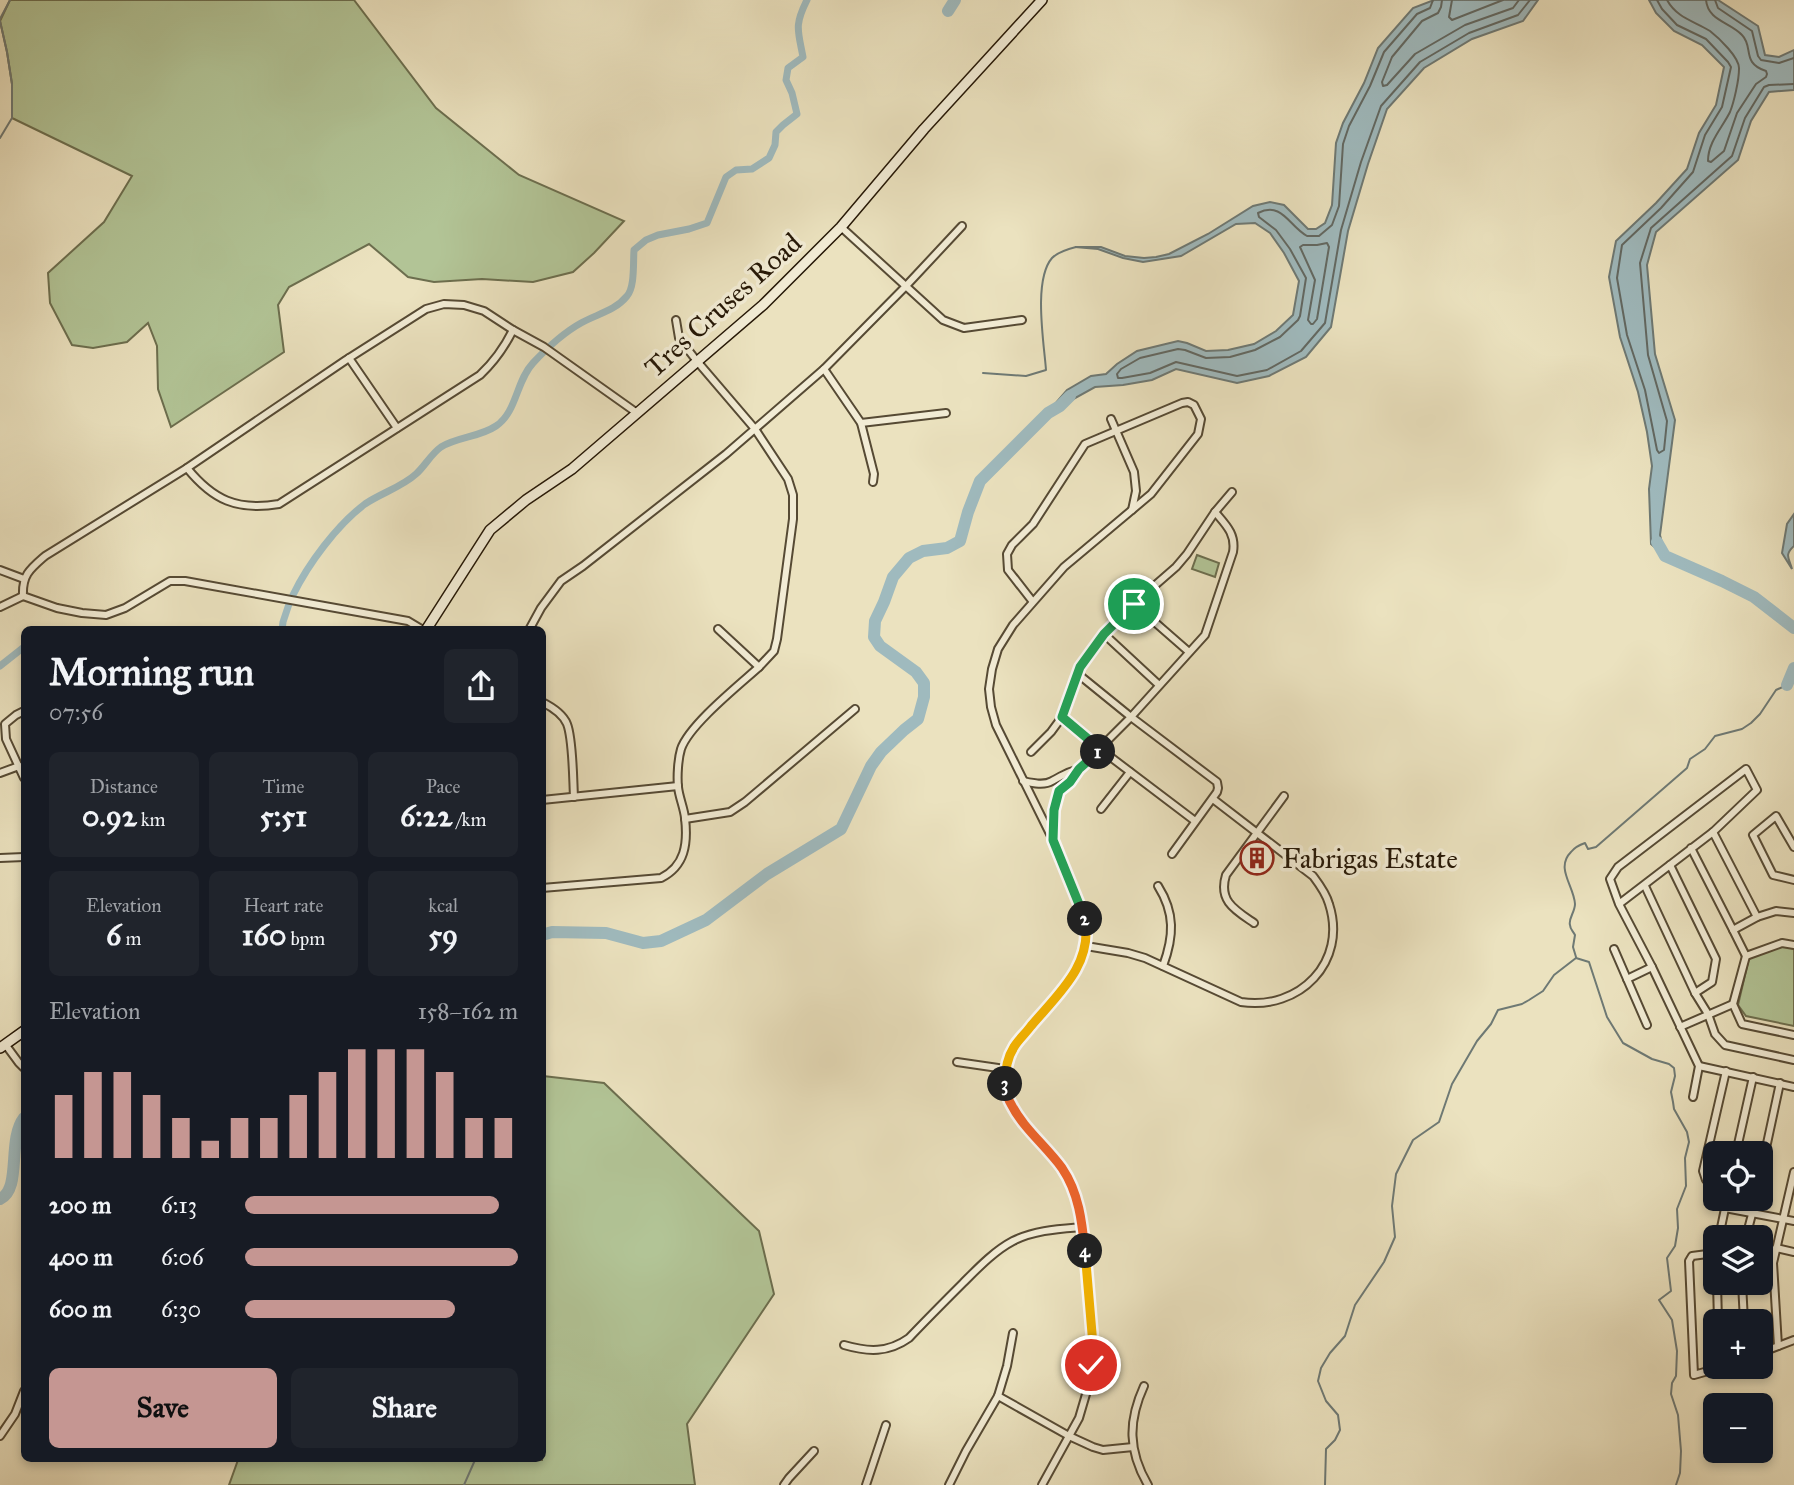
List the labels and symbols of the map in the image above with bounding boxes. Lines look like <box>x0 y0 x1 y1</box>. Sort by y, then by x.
street label: Tres Cruses Road <box>637 225 809 385</box>
pin <box>1104 574 1164 634</box>
pin: 1 <box>1080 734 1116 770</box>
building icon: Fabrigas Estate <box>1238 839 1276 877</box>
place label: Fabrigas Estate <box>1282 841 1458 876</box>
pin: 2 <box>1068 902 1102 936</box>
pin: 3 <box>988 1066 1023 1102</box>
pin: 4 <box>1068 1234 1102 1268</box>
pin <box>1061 1335 1121 1395</box>

